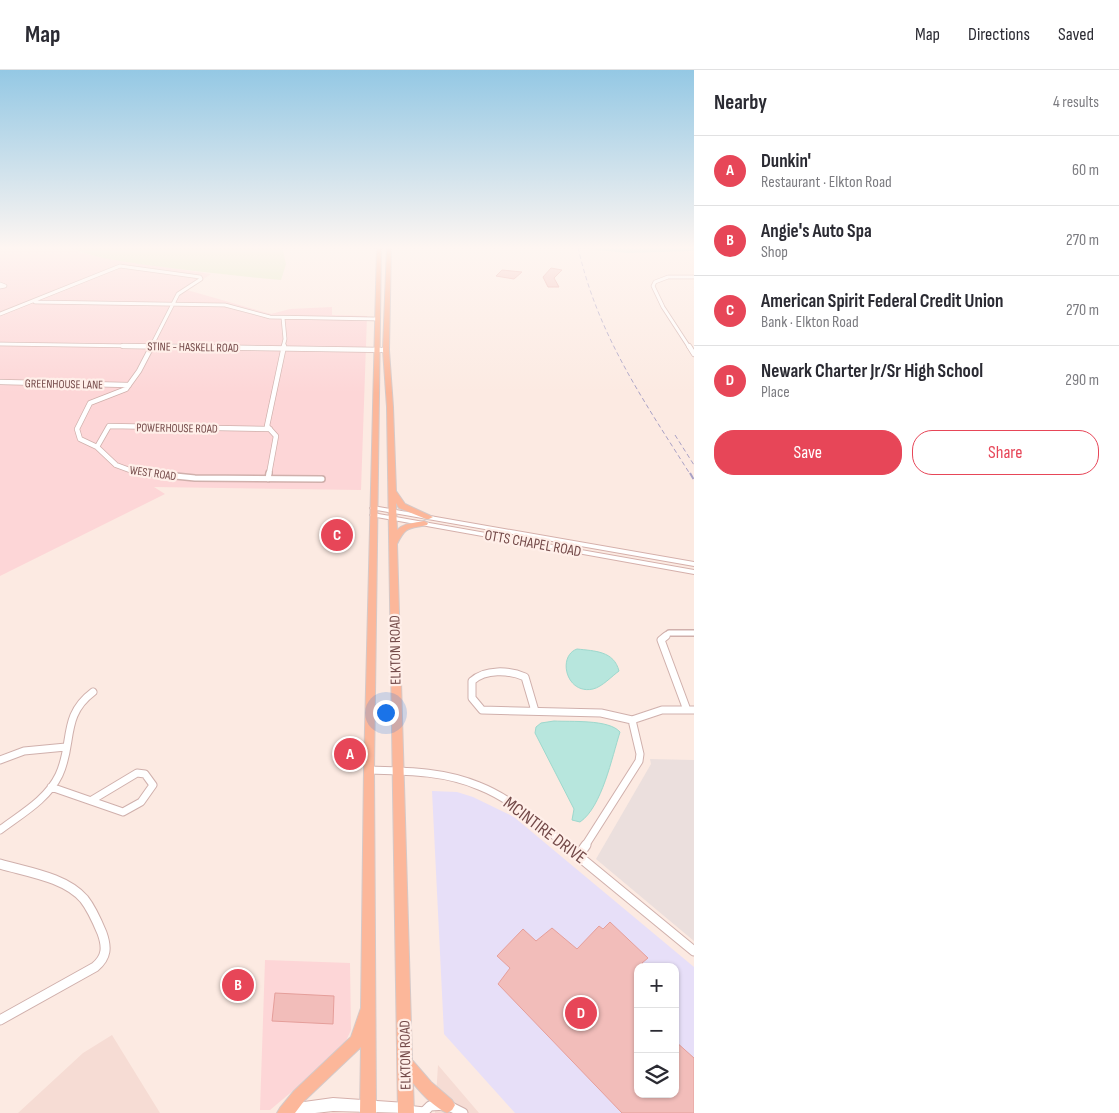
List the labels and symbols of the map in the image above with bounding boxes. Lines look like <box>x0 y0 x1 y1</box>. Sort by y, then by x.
street label: STINE - HASKELL ROAD <box>147 339 239 356</box>
street label: GREENHOUSE LANE <box>25 376 103 393</box>
street label: POWERHOUSE ROAD <box>136 420 218 437</box>
street label: WEST ROAD <box>129 463 177 484</box>
pin: C <box>321 516 353 554</box>
street label: OTTS CHAPEL ROAD <box>483 526 583 561</box>
street label: ELKTON ROAD <box>385 615 406 685</box>
your location <box>373 700 399 726</box>
pin: A <box>334 735 366 773</box>
street label: MCINTIRE DRIVE <box>499 792 590 868</box>
pin: B <box>222 966 254 1004</box>
pin: D <box>565 994 597 1032</box>
street label: ELKTON ROAD <box>395 1020 416 1090</box>

